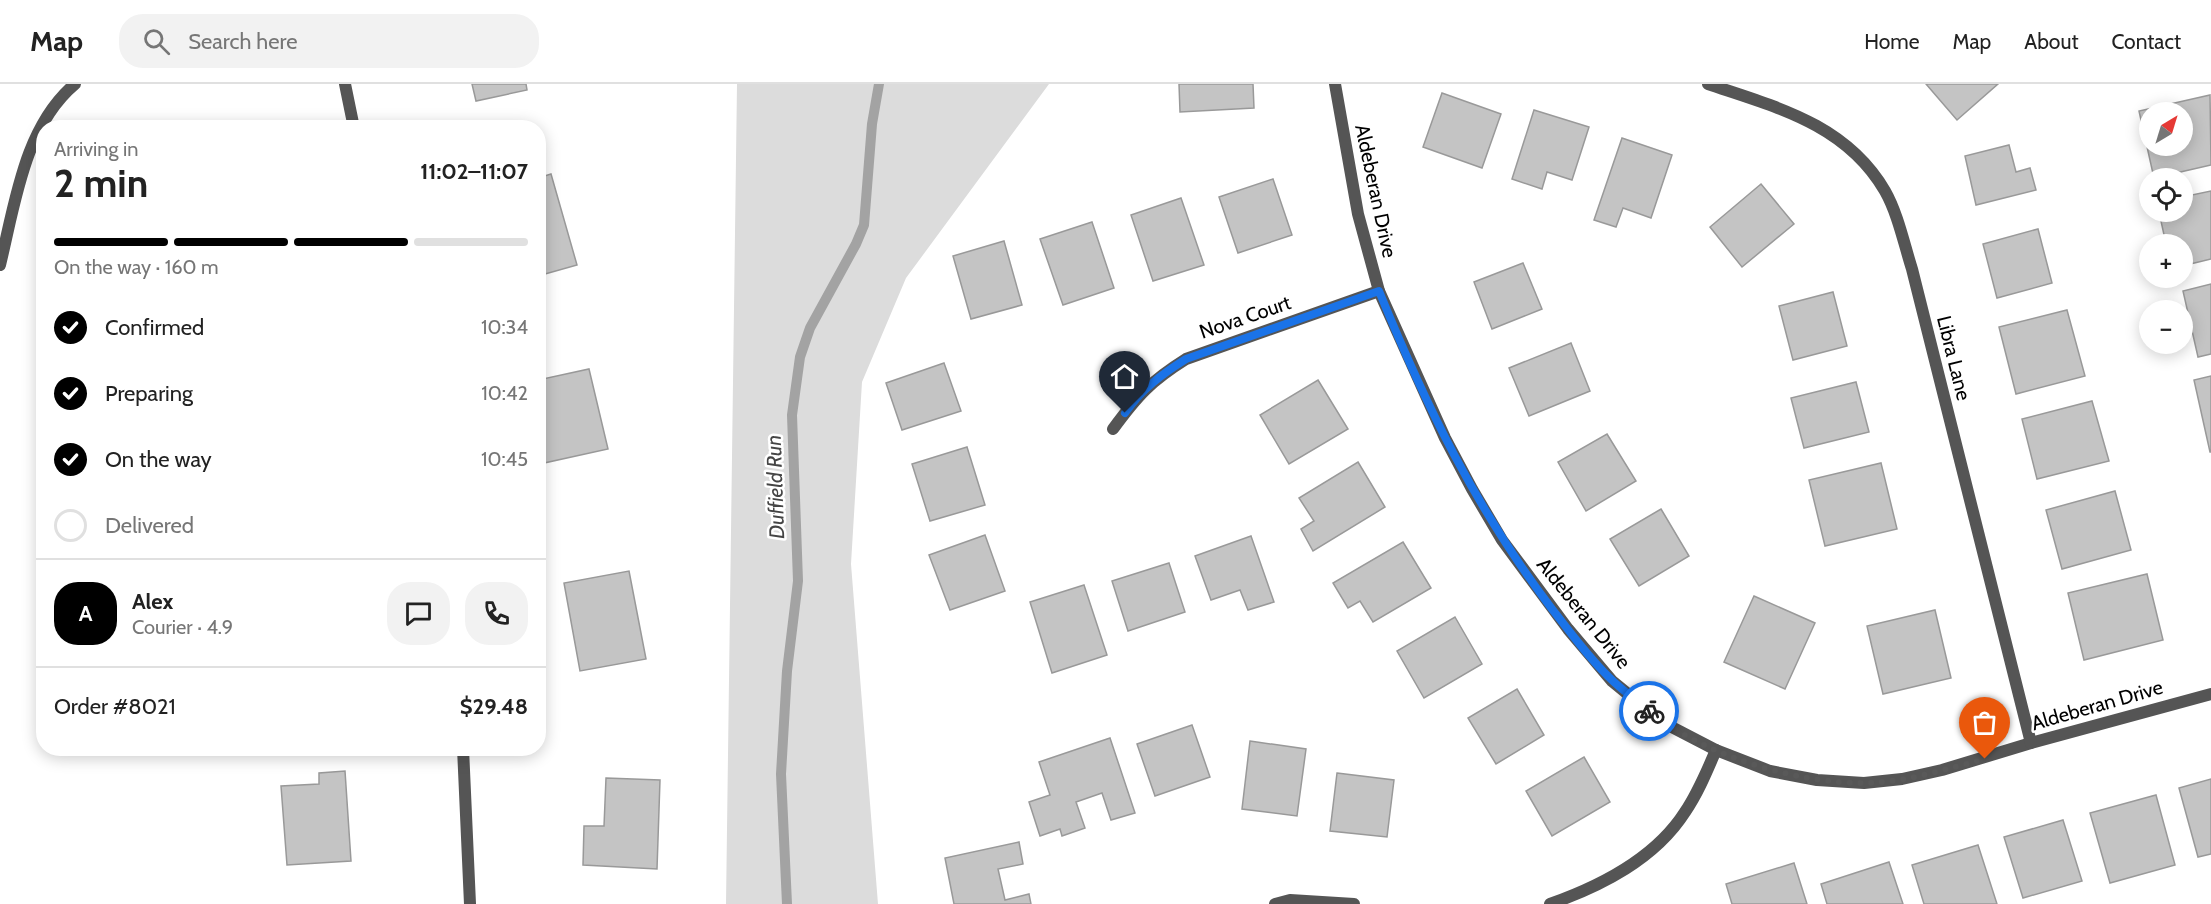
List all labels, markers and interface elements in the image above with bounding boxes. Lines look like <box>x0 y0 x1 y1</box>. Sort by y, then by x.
search box <box>119 14 539 68</box>
text: Map <box>30 24 83 58</box>
icon: search <box>140 25 173 58</box>
text: Search here <box>188 28 297 55</box>
text: Home <box>1864 29 1920 54</box>
text: Map <box>1953 29 1991 54</box>
text: About <box>2024 29 2078 54</box>
text: Contact <box>2111 29 2181 54</box>
north arrow <box>2139 102 2193 156</box>
map controls <box>2139 102 2193 354</box>
street label: Aldeberan Drive <box>1350 122 1402 260</box>
text: Arriving in <box>54 137 138 161</box>
text: 11:02–11:07 <box>420 158 528 185</box>
text: 2 min <box>54 159 148 207</box>
button: locate <box>2139 168 2193 222</box>
button: + <box>2139 234 2193 288</box>
text: On the way · 160 m <box>54 255 219 279</box>
street label: Nova Court <box>1196 290 1294 344</box>
button: − <box>2139 300 2193 354</box>
icon: check <box>54 311 87 344</box>
street label: Libra Lane <box>1932 313 1976 403</box>
text: Confirmed <box>105 314 204 341</box>
text: 10:34 <box>481 315 528 339</box>
pin <box>1099 351 1150 413</box>
icon: home <box>1108 360 1141 393</box>
icon: check <box>54 377 87 410</box>
text: Preparing <box>105 380 193 407</box>
text: 10:42 <box>481 381 528 405</box>
water label: Duffield Run <box>761 435 789 539</box>
icon: check <box>54 443 87 476</box>
text: On the way <box>105 446 212 473</box>
text: 10:45 <box>481 447 528 471</box>
text: Delivered <box>105 512 194 539</box>
street label: Aldeberan Drive <box>1532 553 1636 673</box>
button: chat <box>387 582 450 645</box>
button: phone <box>465 582 528 645</box>
text: Alex <box>132 588 173 615</box>
text: A <box>79 600 92 627</box>
text: Courier · 4.9 <box>132 615 233 639</box>
street label: Aldeberan Drive <box>2028 675 2166 735</box>
courier <box>1619 681 1679 741</box>
text: Order #8021 <box>54 693 176 720</box>
text: $29.48 <box>460 693 528 720</box>
icon: bike <box>1633 695 1666 728</box>
pin <box>1959 697 2010 759</box>
icon: bag <box>1968 706 2001 739</box>

